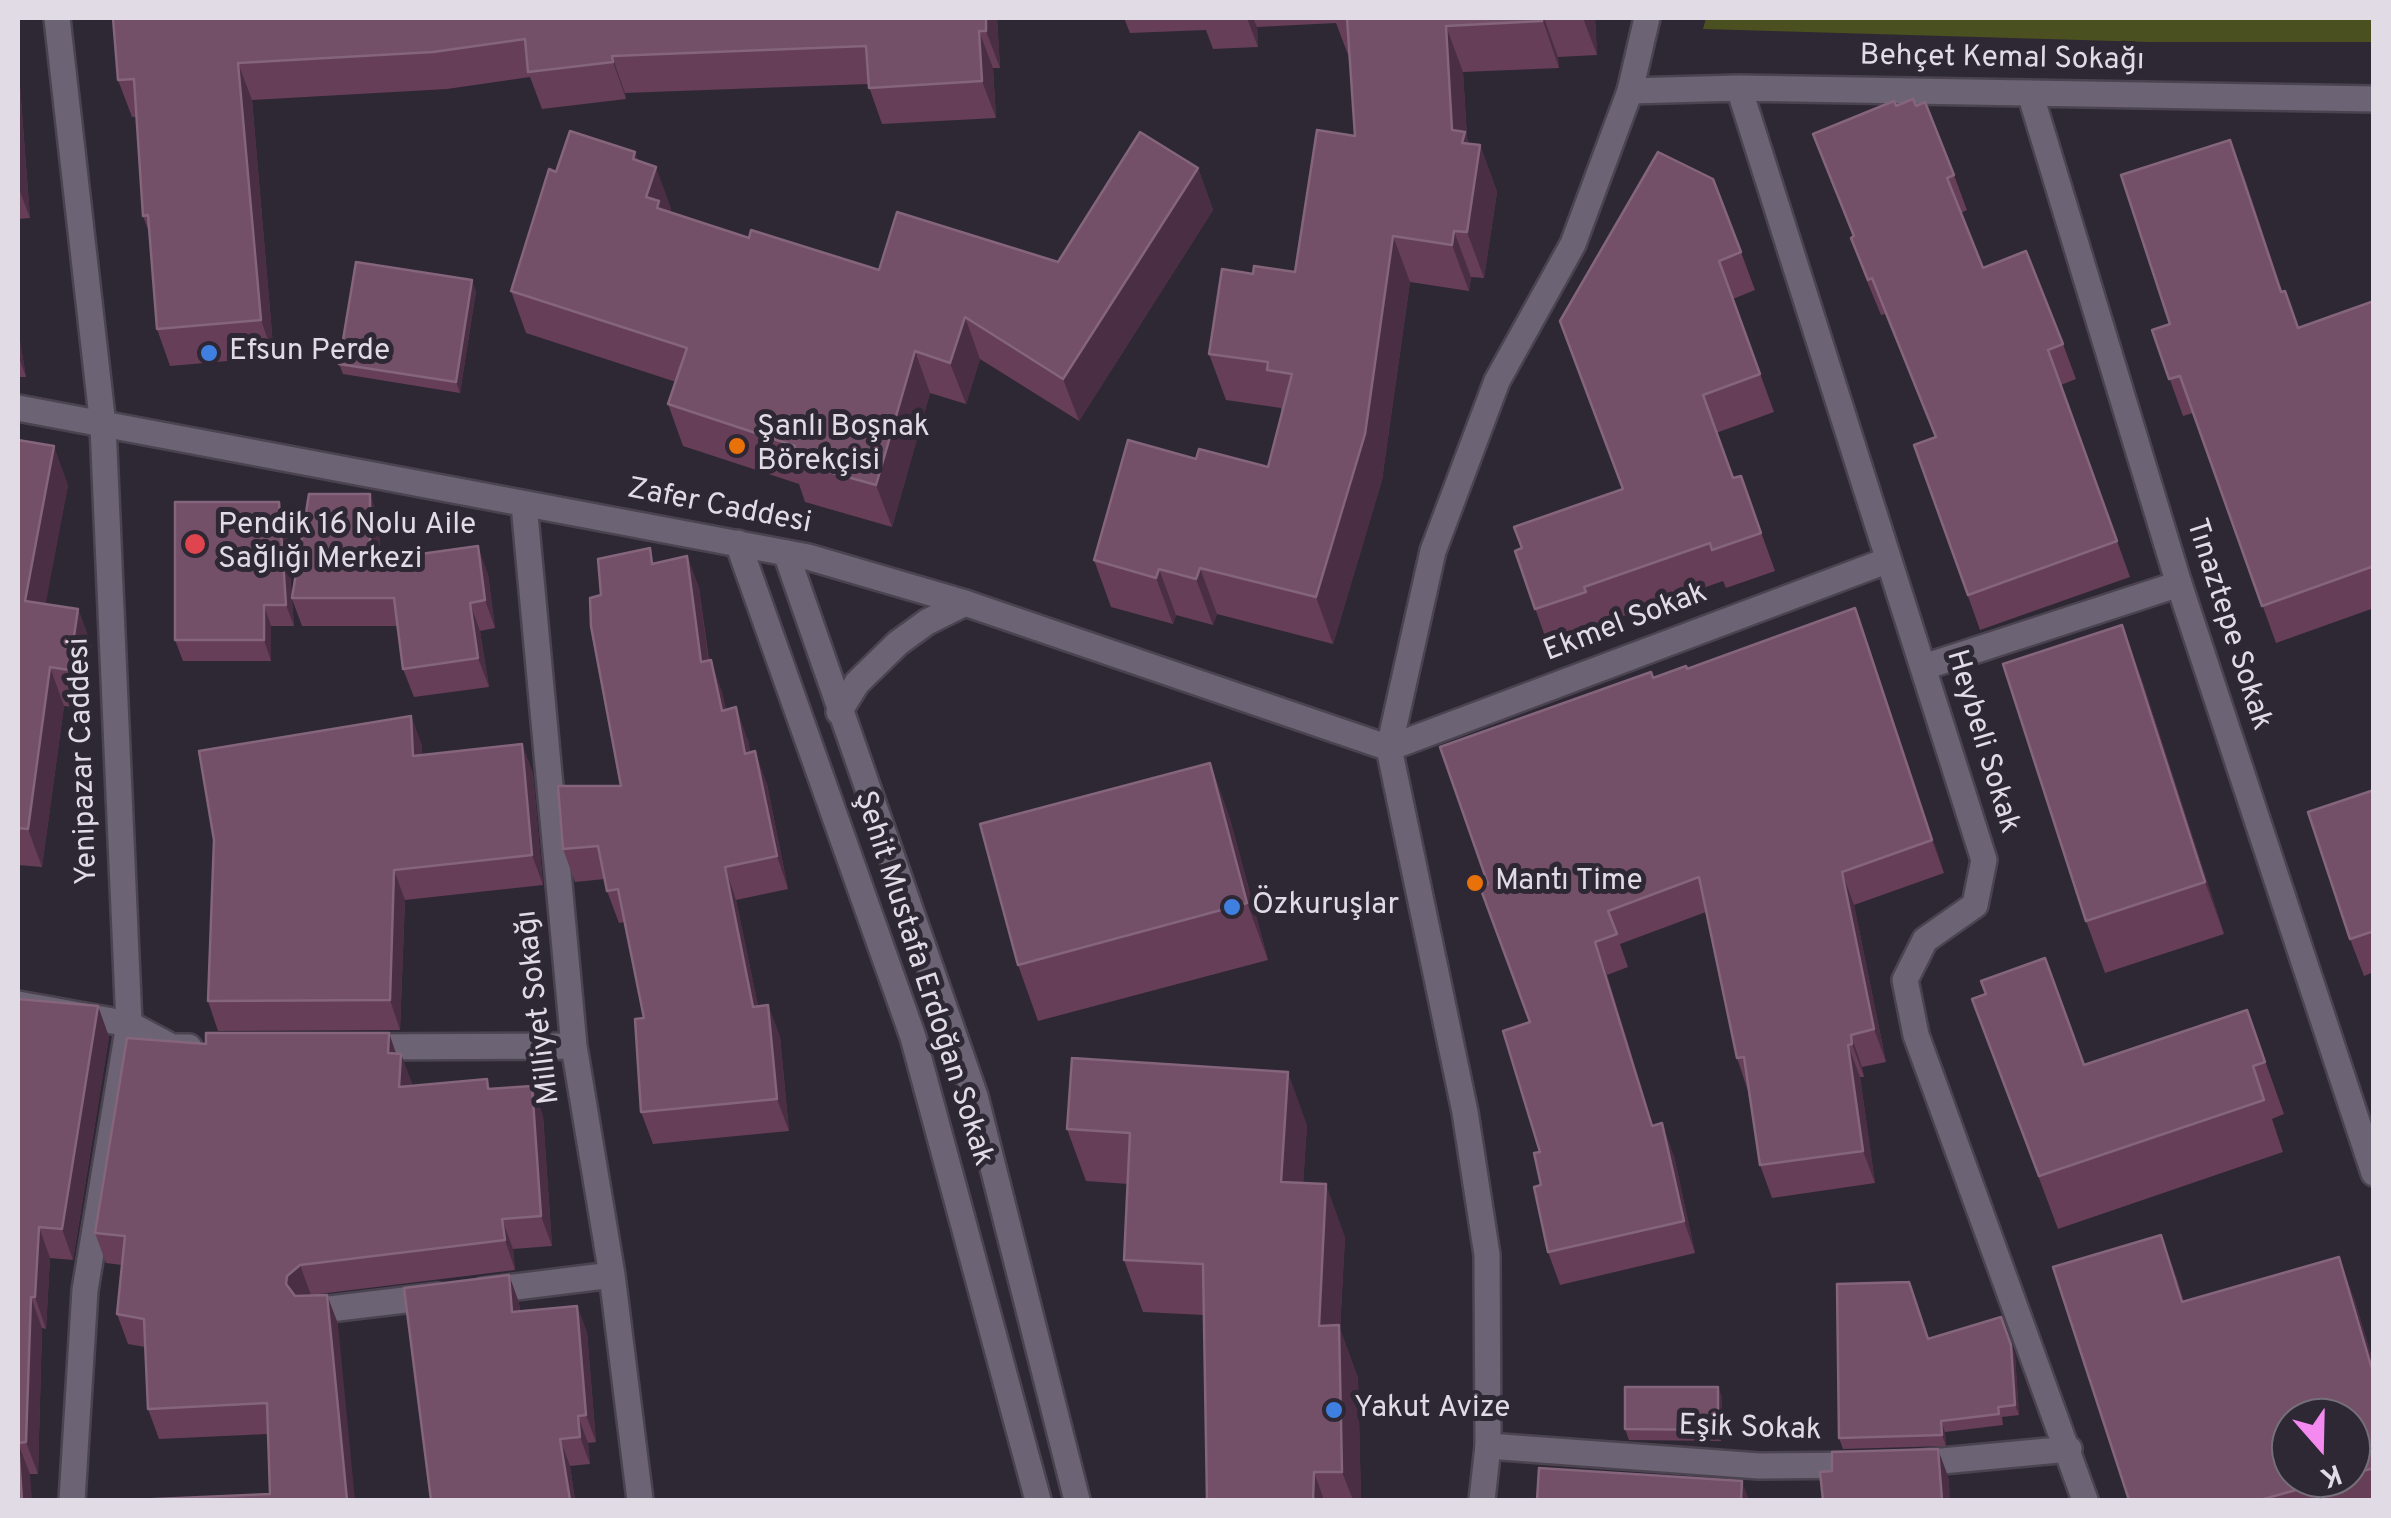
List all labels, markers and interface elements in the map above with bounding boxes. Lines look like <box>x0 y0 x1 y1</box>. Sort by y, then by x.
street label: Behçet Kemal Sokağı <box>1859 40 2145 80</box>
place label: Efsun Perde <box>229 335 390 371</box>
marker: Efsun Perde <box>198 342 220 364</box>
place label: Şanlı Boşnak Börekçisi <box>757 411 930 482</box>
marker: Şanlı Boşnak Börekçisi <box>726 435 748 457</box>
street label: Zafer Caddesi <box>624 473 814 543</box>
place label: Pendik 16 Nolu Aile Sağlığı Merkezi <box>218 509 476 580</box>
street label: Tınaztepe Sokak <box>2176 515 2278 735</box>
marker: Pendik 16 Nolu Aile Sağlığı Merkezi <box>182 531 208 557</box>
street label: Ekmel Sokak <box>1539 576 1713 672</box>
street label: Yenipazar Caddesi <box>63 637 107 885</box>
street label: Heybeli Sokak <box>1936 646 2026 838</box>
street label: Şehit Mustafa Erdoğan Sokak <box>844 787 1000 1171</box>
place label: Mantı Time <box>1495 865 1643 901</box>
marker: Mantı Time <box>1464 872 1486 894</box>
place label: Özkuruşlar <box>1252 889 1399 925</box>
marker: Özkuruşlar <box>1221 896 1243 918</box>
street label: Milliyet Sokağı <box>510 908 570 1106</box>
place label: Yakut Avize <box>1354 1392 1511 1428</box>
north arrow <box>2271 1398 2371 1498</box>
marker: Yakut Avize <box>1323 1399 1345 1421</box>
street label: Eşik Sokak <box>1678 1410 1822 1450</box>
text: K <box>2315 1454 2346 1495</box>

